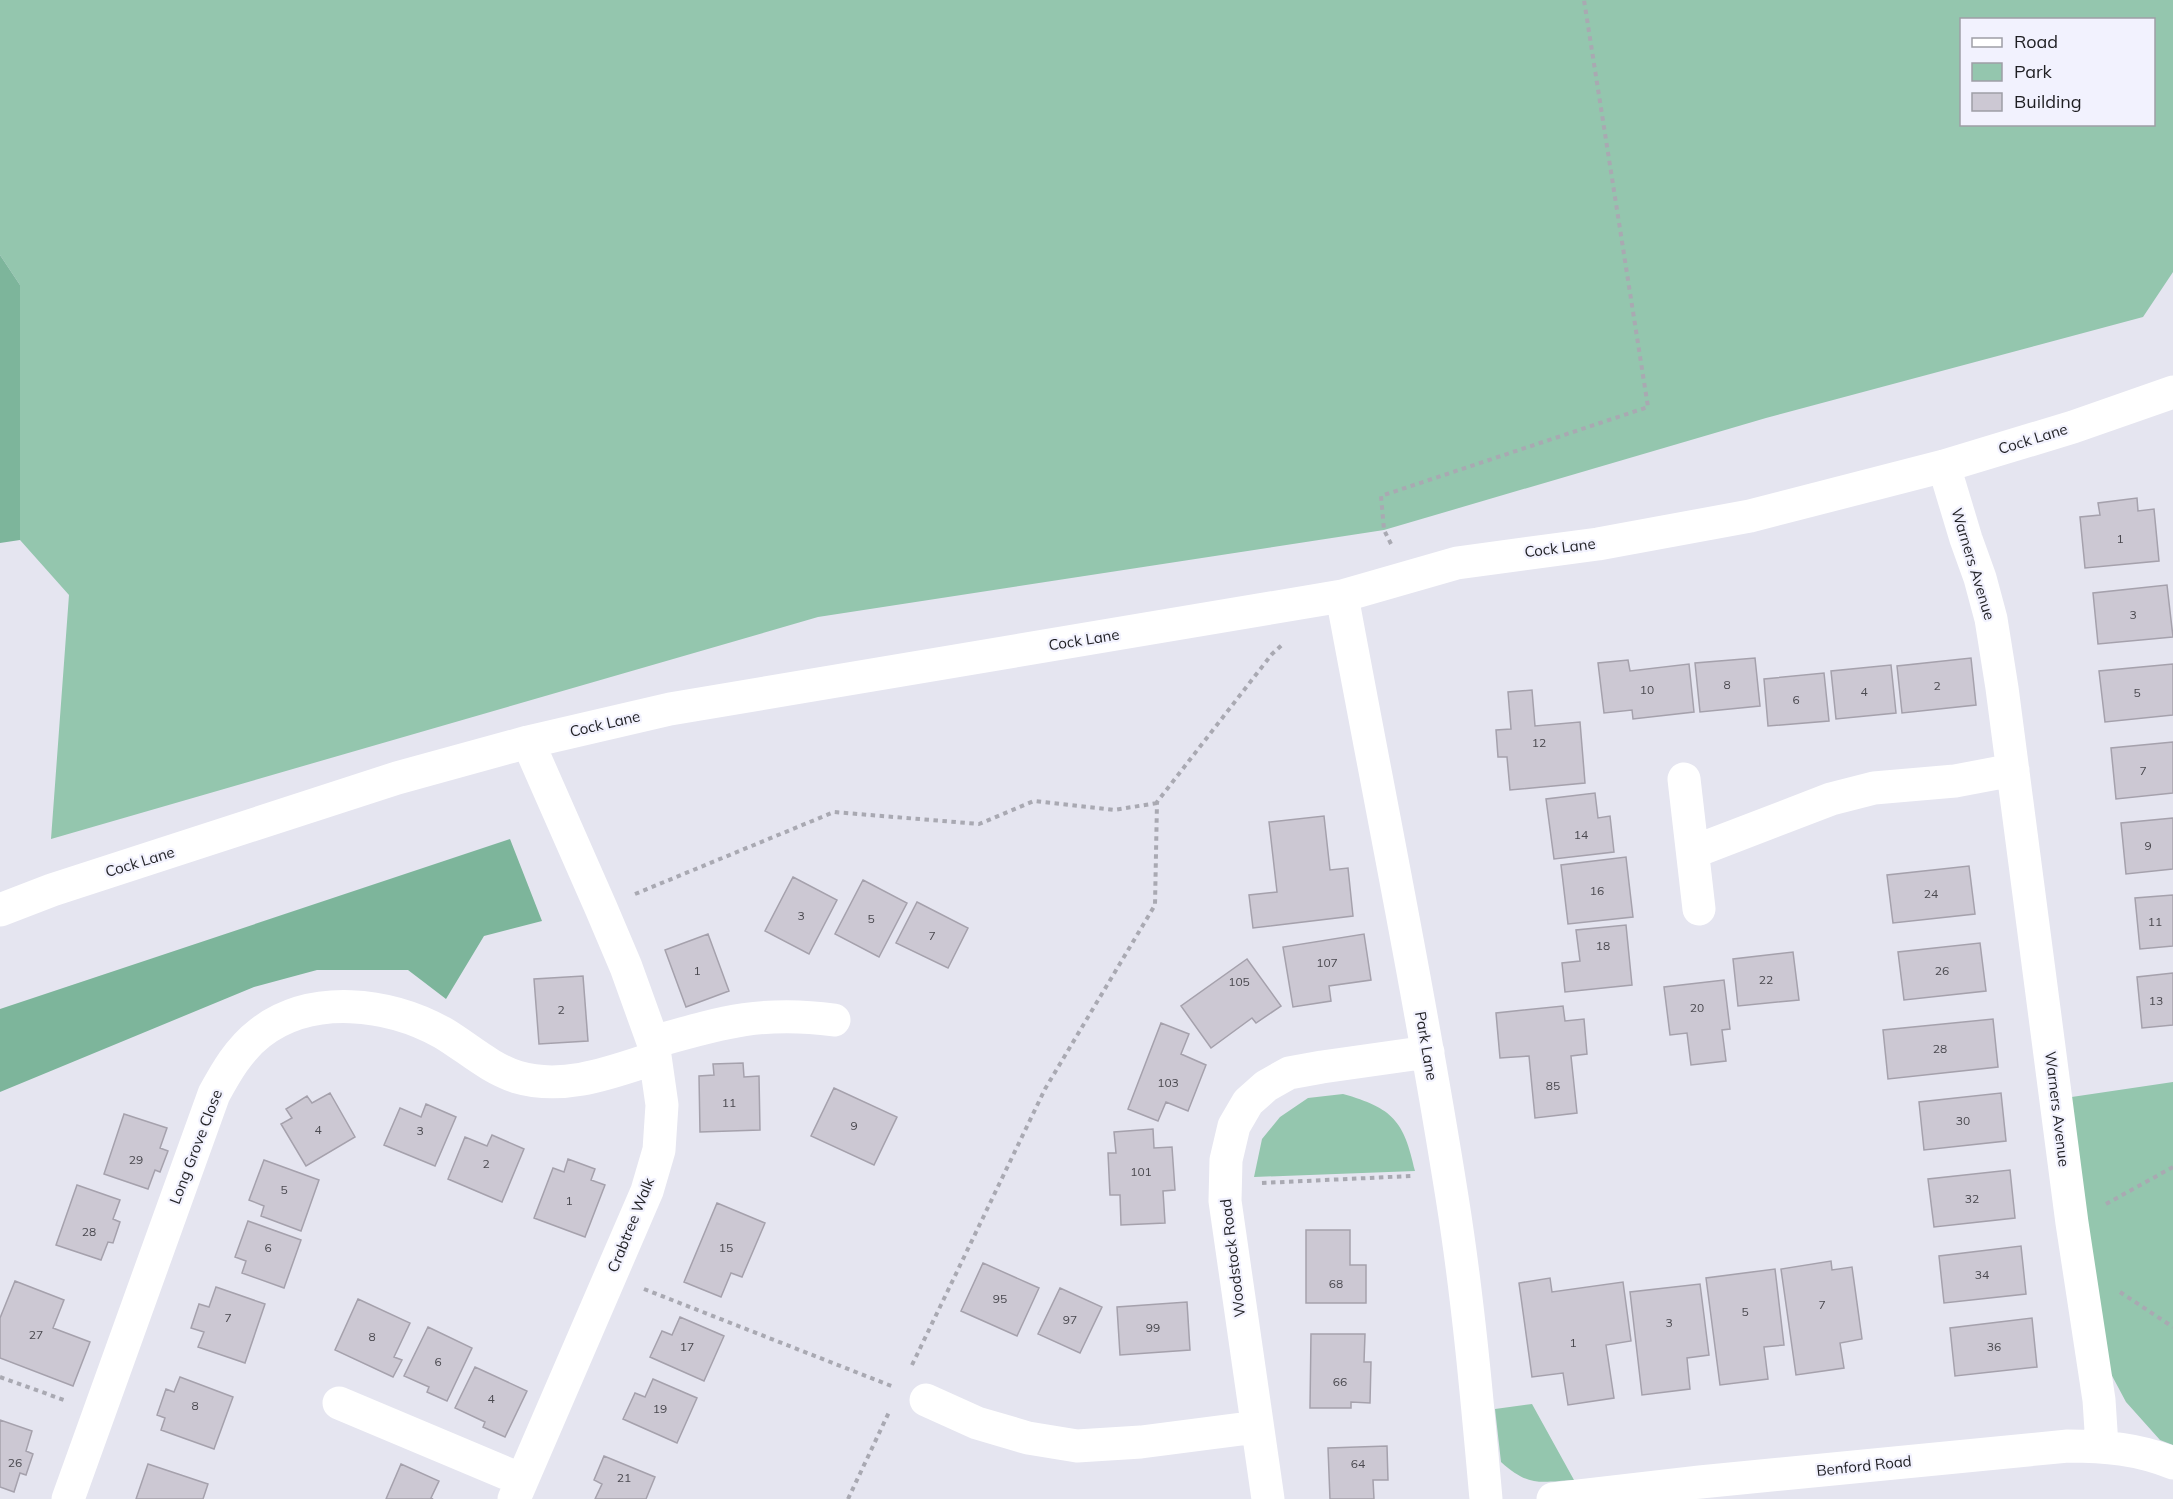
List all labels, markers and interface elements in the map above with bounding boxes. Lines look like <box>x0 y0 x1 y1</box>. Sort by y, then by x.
legend <box>1960 18 2155 126</box>
text: Road <box>2014 30 2058 53</box>
text: Park <box>2014 60 2053 83</box>
text: Building <box>2014 90 2082 113</box>
street label: Cock Lane <box>1996 419 2070 458</box>
street label: Warners Avenue <box>1947 506 2000 622</box>
house number: 1 <box>2116 531 2124 546</box>
street label: Cock Lane <box>1523 534 1597 561</box>
house number: 3 <box>2129 607 2137 622</box>
street label: Cock Lane <box>1047 625 1121 654</box>
house number: 8 <box>1723 677 1731 692</box>
house number: 2 <box>1933 678 1941 693</box>
house number: 10 <box>1640 682 1654 697</box>
house number: 4 <box>1860 684 1868 699</box>
house number: 5 <box>2133 685 2141 700</box>
house number: 6 <box>1792 692 1800 707</box>
street label: Cock Lane <box>568 706 642 741</box>
house number: 12 <box>1532 735 1546 750</box>
house number: 7 <box>2139 763 2147 778</box>
house number: 14 <box>1574 827 1588 842</box>
house number: 9 <box>2144 838 2152 853</box>
street label: Cock Lane <box>103 842 177 881</box>
house number: 16 <box>1590 883 1604 898</box>
house number: 24 <box>1924 886 1938 901</box>
house number: 3 <box>797 908 805 923</box>
house number: 5 <box>867 911 875 926</box>
house number: 11 <box>2148 914 2162 929</box>
house number: 7 <box>928 928 936 943</box>
house number: 18 <box>1596 938 1610 953</box>
house number: 107 <box>1316 955 1338 970</box>
house number: 1 <box>693 963 701 978</box>
house number: 26 <box>1935 963 1949 978</box>
house number: 22 <box>1759 972 1773 987</box>
house number: 105 <box>1228 974 1250 989</box>
house number: 13 <box>2149 993 2163 1008</box>
house number: 20 <box>1690 1000 1704 1015</box>
house number: 2 <box>557 1002 565 1017</box>
street label: Park Lane <box>1411 1010 1442 1082</box>
house number: 28 <box>1933 1041 1947 1056</box>
street label: Warners Avenue <box>2041 1050 2074 1168</box>
house number: 103 <box>1157 1075 1179 1090</box>
house number: 85 <box>1546 1078 1560 1093</box>
street label: Long Grove Close <box>165 1087 226 1207</box>
house number: 11 <box>722 1095 736 1110</box>
house number: 30 <box>1956 1113 1970 1128</box>
house number: 9 <box>850 1118 858 1133</box>
house number: 4 <box>314 1122 322 1137</box>
house number: 3 <box>416 1123 424 1138</box>
house number: 29 <box>129 1152 143 1167</box>
house number: 2 <box>482 1156 490 1171</box>
house number: 101 <box>1130 1164 1152 1179</box>
street label: Crabtree Walk <box>603 1174 658 1275</box>
house number: 5 <box>280 1182 288 1197</box>
house number: 32 <box>1965 1191 1979 1206</box>
house number: 1 <box>565 1193 573 1208</box>
street label: Woodstock Road <box>1216 1198 1249 1318</box>
house number: 28 <box>82 1224 96 1239</box>
house number: 6 <box>264 1240 272 1255</box>
house number: 15 <box>719 1240 733 1255</box>
house number: 34 <box>1975 1267 1989 1282</box>
house number: 68 <box>1329 1276 1343 1291</box>
house number: 95 <box>993 1291 1007 1306</box>
house number: 7 <box>1818 1297 1826 1312</box>
house number: 5 <box>1741 1304 1749 1319</box>
house number: 7 <box>224 1310 232 1325</box>
house number: 97 <box>1063 1312 1077 1327</box>
house number: 3 <box>1665 1315 1673 1330</box>
house number: 99 <box>1146 1320 1160 1335</box>
house number: 27 <box>29 1327 43 1342</box>
house number: 8 <box>368 1329 376 1344</box>
house number: 1 <box>1569 1335 1577 1350</box>
house number: 17 <box>680 1339 694 1354</box>
house number: 36 <box>1987 1339 2001 1354</box>
house number: 6 <box>434 1354 442 1369</box>
house number: 66 <box>1333 1374 1347 1389</box>
house number: 4 <box>487 1391 495 1406</box>
house number: 8 <box>191 1398 199 1413</box>
house number: 19 <box>653 1401 667 1416</box>
street label: Benford Road <box>1815 1451 1912 1480</box>
house number: 26 <box>8 1455 22 1470</box>
house number: 64 <box>1351 1456 1365 1471</box>
house number: 21 <box>617 1470 631 1485</box>

